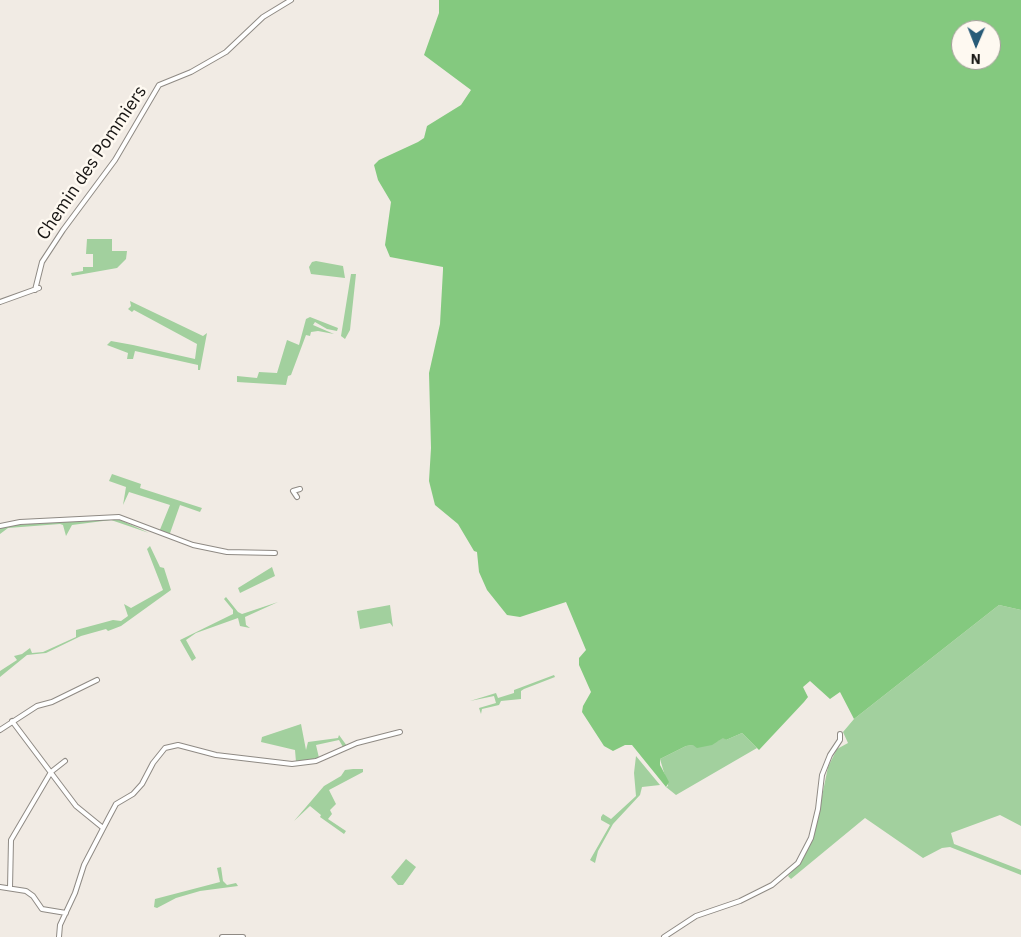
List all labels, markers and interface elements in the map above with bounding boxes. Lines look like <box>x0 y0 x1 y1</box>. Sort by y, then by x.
north arrow <box>951 20 1001 70</box>
text: N <box>971 50 981 68</box>
street label: Chemin des Pommiers <box>32 82 152 244</box>

